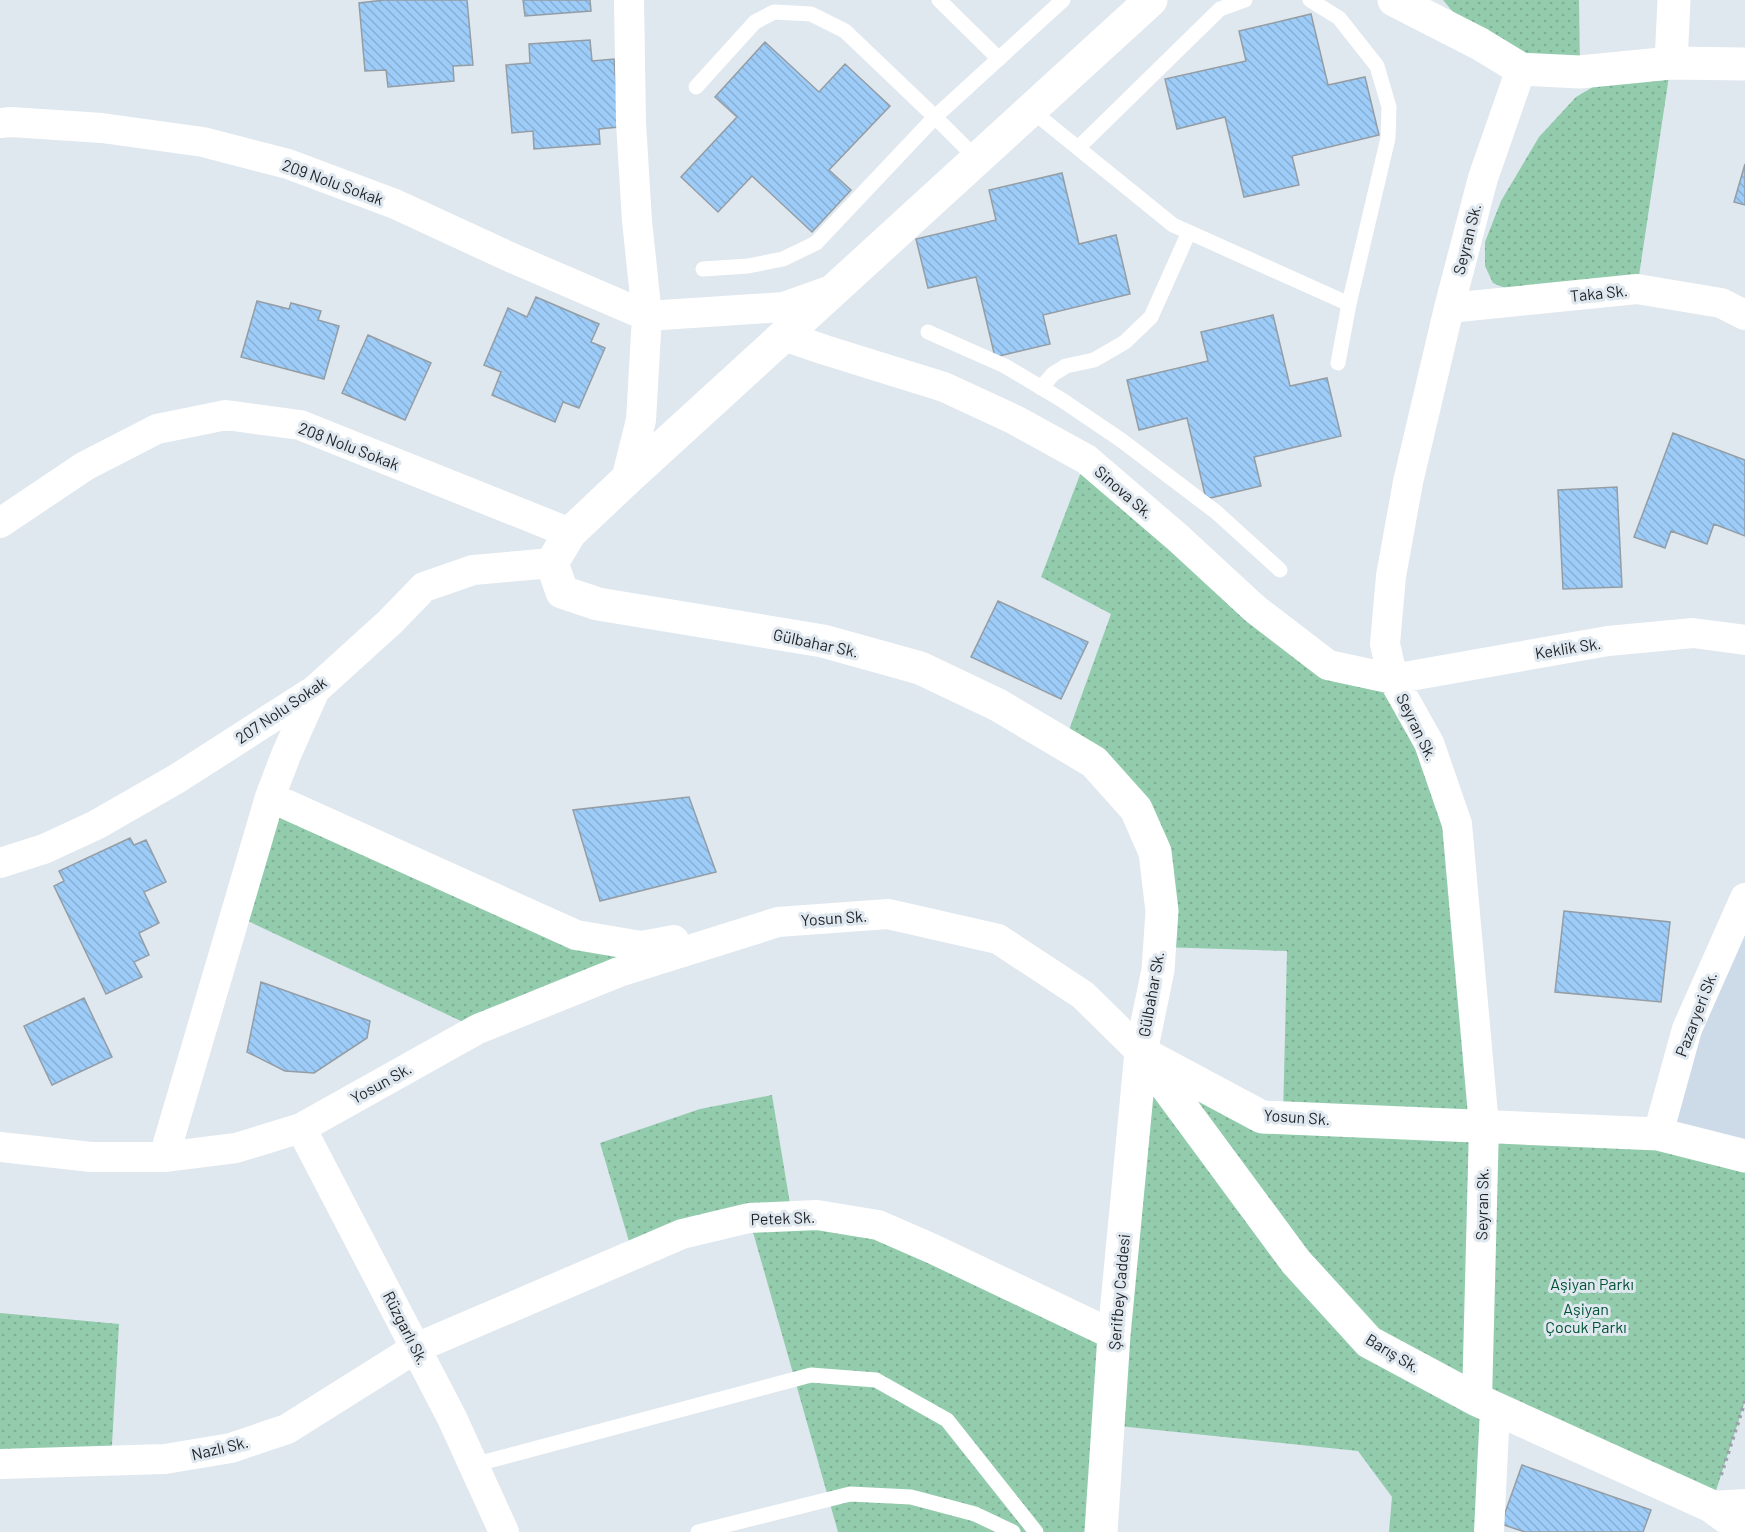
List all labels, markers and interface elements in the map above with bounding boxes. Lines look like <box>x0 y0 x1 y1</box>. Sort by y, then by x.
street label: 209 Nolu Sokak <box>280 154 386 209</box>
street label: Seyran Sk. <box>1449 201 1485 276</box>
street label: Taka Sk. <box>1569 280 1629 305</box>
street label: 208 Nolu Sokak <box>296 418 402 473</box>
street label: Sinova Sk. <box>1091 461 1157 522</box>
street label: Gülbahar Sk. <box>772 624 860 661</box>
street label: Keklik Sk. <box>1533 633 1602 662</box>
street label: 207 Nolu Sokak <box>232 672 330 747</box>
street label: Seyran Sk. <box>1393 690 1442 764</box>
street label: Yosun Sk. <box>800 906 868 929</box>
street label: Gülbahar Sk. <box>1134 950 1167 1038</box>
street label: Pazaryeri Sk. <box>1671 969 1720 1059</box>
street label: Yosun Sk. <box>347 1058 415 1107</box>
street label: Yosun Sk. <box>1263 1105 1331 1128</box>
street label: Seyran Sk. <box>1471 1168 1492 1240</box>
street label: Petek Sk. <box>750 1207 816 1228</box>
street label: Şerifbey Caddesi <box>1104 1233 1133 1351</box>
park label: Aşiyan Parkı <box>1550 1274 1634 1293</box>
street label: Rüzgarlı Sk. <box>380 1288 433 1368</box>
park label: Aşiyan Çocuk Parkı <box>1545 1299 1627 1336</box>
street label: Barış Sk. <box>1363 1329 1424 1376</box>
street label: Nazlı Sk. <box>189 1432 250 1463</box>

